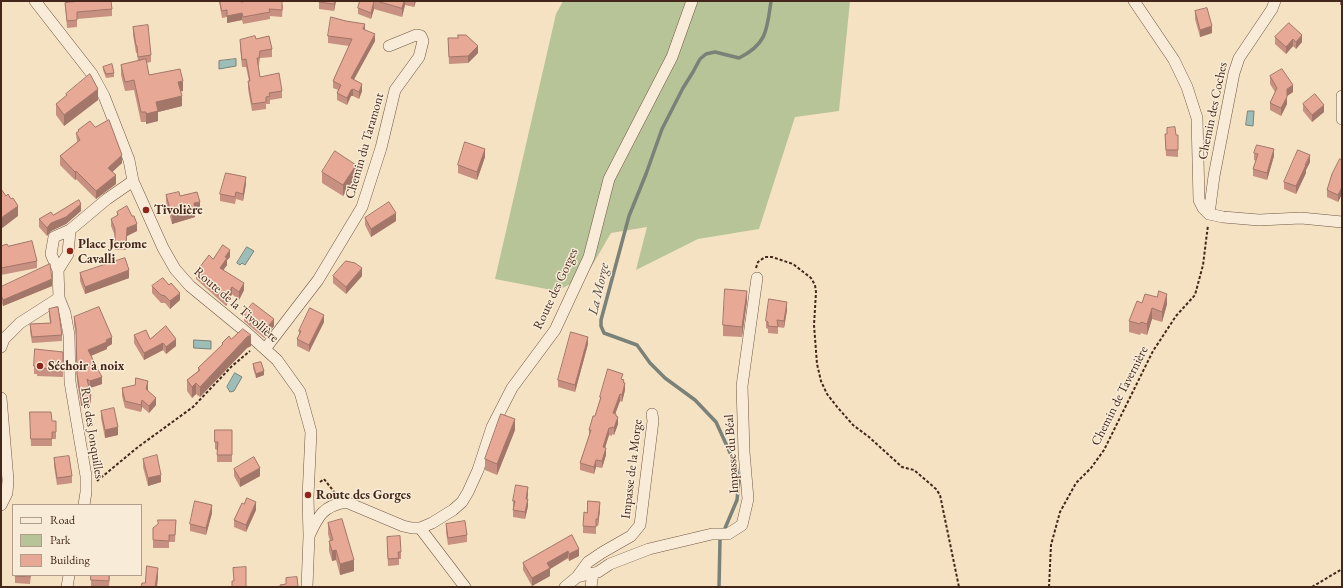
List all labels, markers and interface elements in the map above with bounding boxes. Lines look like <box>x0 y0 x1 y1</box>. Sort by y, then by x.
street label: Chemin des Coches <box>1195 61 1231 161</box>
street label: Chemin du Taramont <box>342 91 388 201</box>
place label: Tivolière <box>154 202 203 218</box>
marker: Tivolière <box>141 205 151 215</box>
place label: Place Jerome Cavalli <box>78 236 147 267</box>
marker: Place Jerome Cavalli <box>65 246 75 256</box>
street label: Route des Gorges <box>530 246 582 332</box>
water label: La Morge <box>585 261 613 317</box>
street label: Route de la Tivollière <box>191 264 281 346</box>
street label: Chemin de Tavernière <box>1088 344 1152 448</box>
place label: Séchoir à noix <box>48 358 124 374</box>
marker: Séchoir à noix <box>35 361 45 371</box>
street label: Rue des Jonquilles <box>77 386 107 480</box>
street label: Impasse du Béal <box>721 414 743 494</box>
street label: Impasse de la Morge <box>618 418 646 520</box>
place label: Route des Gorges <box>316 487 411 503</box>
marker: Route des Gorges <box>303 490 313 500</box>
legend <box>12 504 142 576</box>
text: Road <box>50 512 75 528</box>
text: Park <box>50 532 70 548</box>
text: Building <box>50 552 90 568</box>

